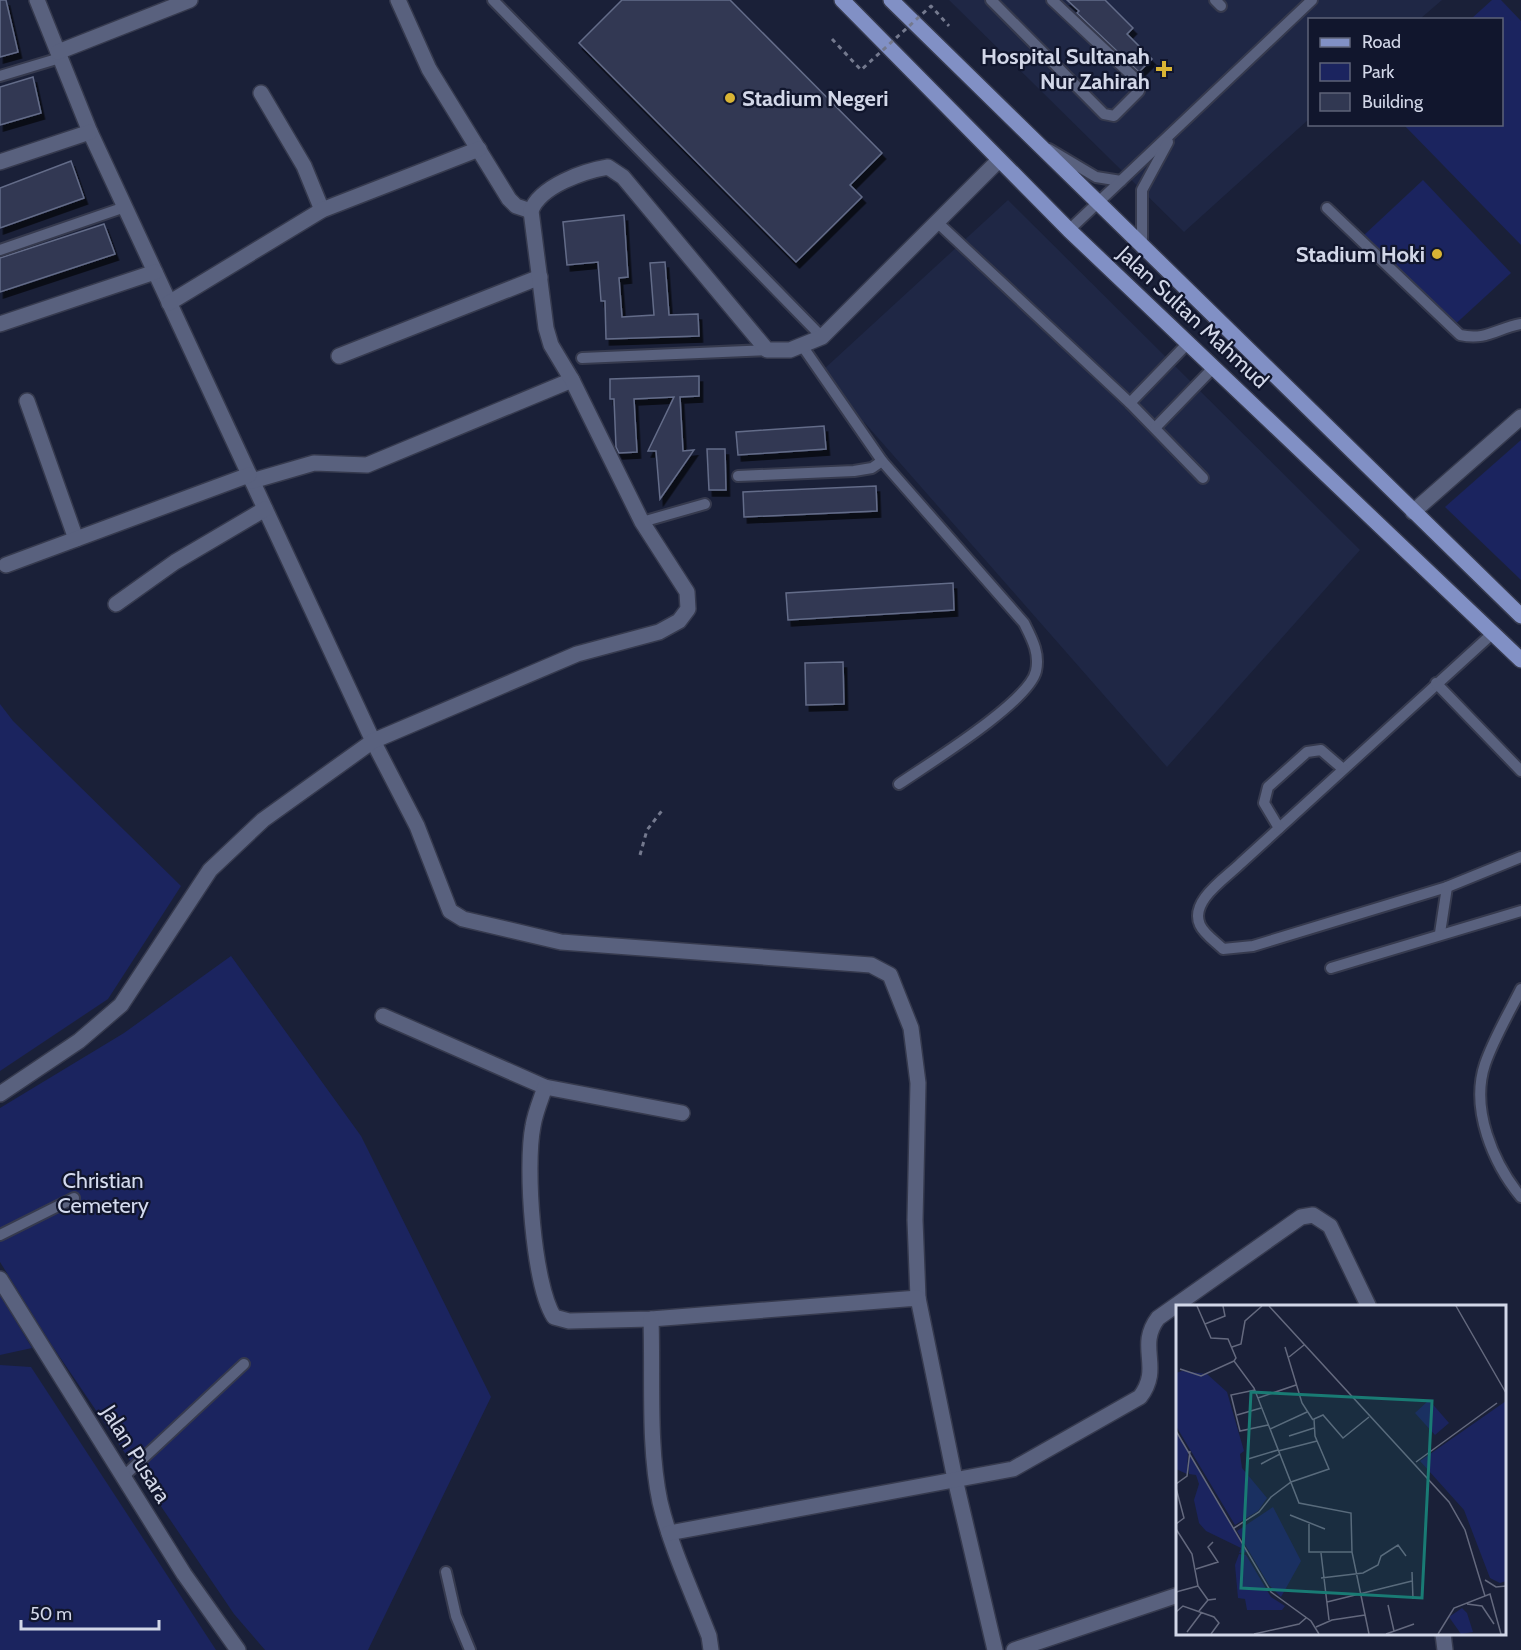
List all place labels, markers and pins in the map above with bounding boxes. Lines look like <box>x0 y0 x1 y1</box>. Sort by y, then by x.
place label: Hospital Sultanah Nur Zahirah <box>981 43 1150 95</box>
marker: Hospital Sultanah Nur Zahirah <box>1155 60 1173 78</box>
place label: Stadium Negeri <box>742 85 888 112</box>
marker: Stadium Negeri <box>723 91 737 105</box>
place label: Stadium Hoki <box>1296 241 1425 268</box>
marker: Stadium Hoki <box>1430 247 1444 261</box>

